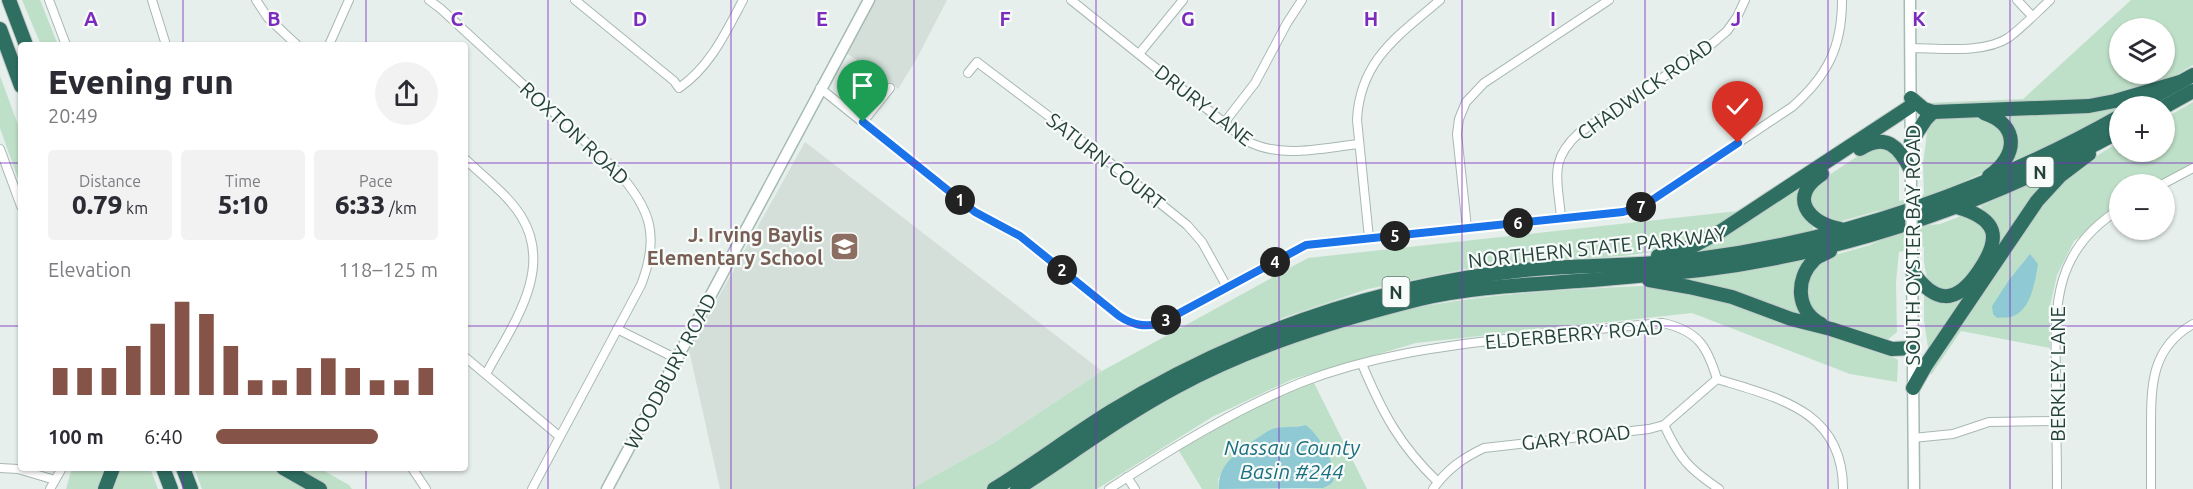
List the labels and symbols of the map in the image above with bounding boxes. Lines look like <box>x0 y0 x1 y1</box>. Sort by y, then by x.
text: A <box>84 7 98 30</box>
text: B <box>267 7 281 30</box>
text: C <box>451 7 464 30</box>
text: D <box>633 7 647 30</box>
text: E <box>816 7 828 30</box>
text: F <box>999 7 1011 30</box>
text: G <box>1181 7 1195 30</box>
text: H <box>1364 7 1378 30</box>
text: I <box>1550 7 1556 30</box>
text: J <box>1731 7 1741 30</box>
text: K <box>1912 7 1926 30</box>
street label: CHADWICK ROAD <box>1573 34 1717 144</box>
pin <box>837 60 888 122</box>
street label: DRURY LANE <box>1150 60 1258 150</box>
street label: ROXTON ROAD <box>516 77 634 189</box>
pin <box>1712 81 1763 143</box>
street label: SATURN COURT <box>1042 108 1170 214</box>
street label: SOUTH OYSTER BAY ROAD <box>1901 125 1924 365</box>
road number: N <box>2026 157 2054 187</box>
pin: 1 <box>945 185 975 215</box>
pin: 7 <box>1626 192 1656 222</box>
pin: 6 <box>1503 208 1533 238</box>
pin: 5 <box>1380 221 1410 251</box>
street label: NORTHERN STATE PARKWAY <box>1467 222 1728 272</box>
place label: J. Irving Baylis Elementary School <box>647 223 823 269</box>
school or university icon: J. Irving Baylis Elementary School <box>828 230 860 262</box>
pin: 4 <box>1260 247 1290 277</box>
pin: 2 <box>1047 255 1077 285</box>
road number: N <box>1382 277 1410 307</box>
street label: WOODBURY ROAD <box>619 289 721 453</box>
pin: 3 <box>1151 305 1181 335</box>
street label: BERKLEY LANE <box>2046 306 2069 442</box>
street label: ELDERBERRY ROAD <box>1484 315 1664 353</box>
street label: GARY ROAD <box>1520 420 1632 454</box>
water label: Nassau County Basin #244 <box>1224 435 1361 483</box>

